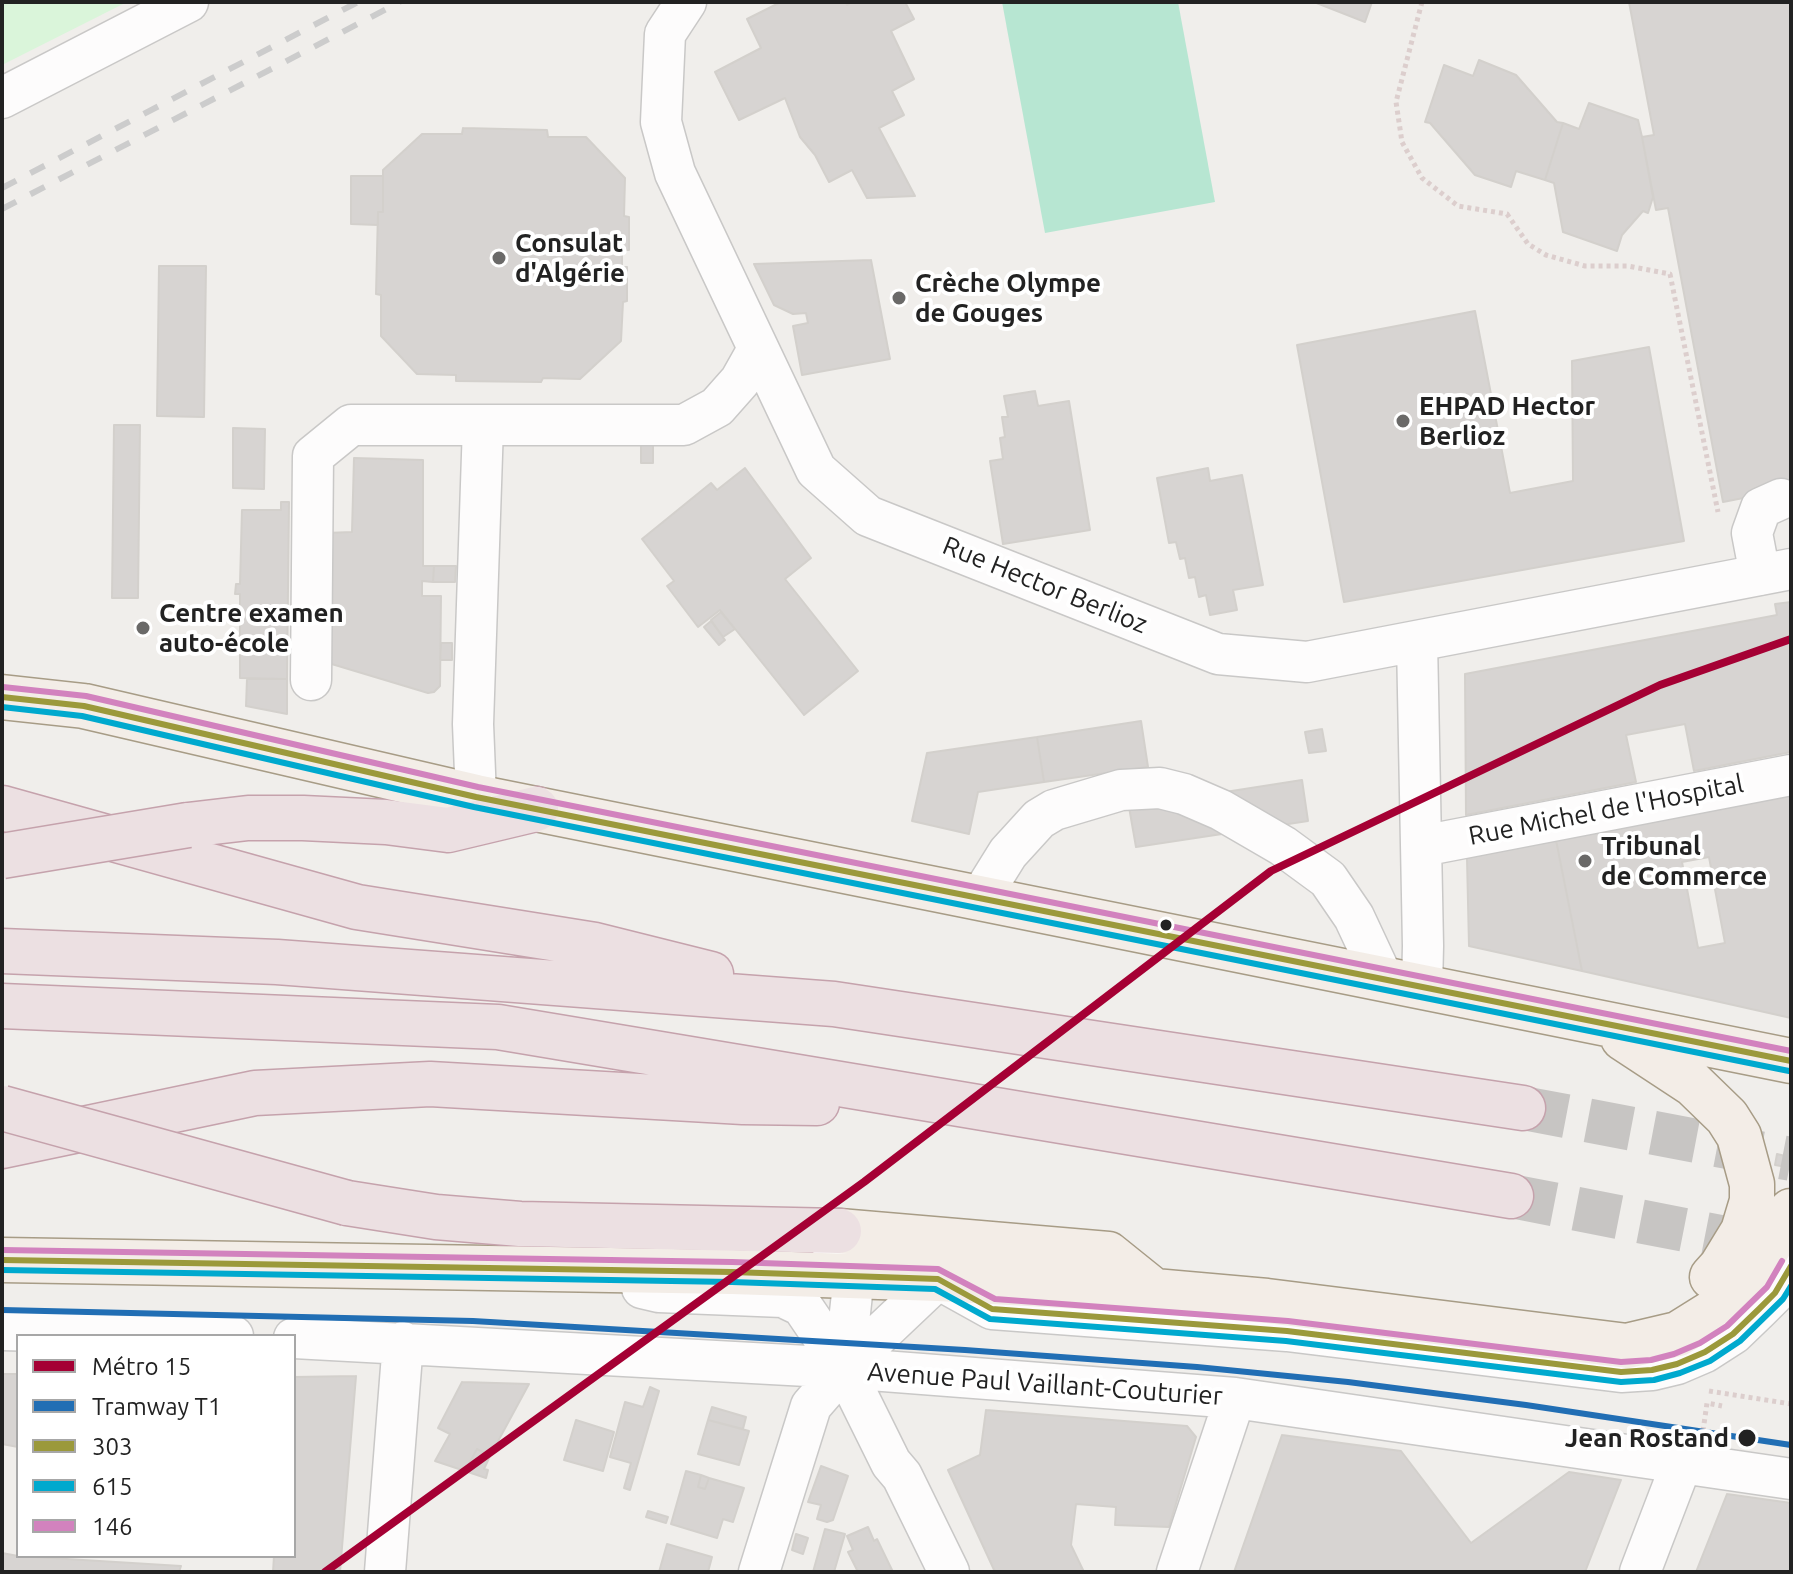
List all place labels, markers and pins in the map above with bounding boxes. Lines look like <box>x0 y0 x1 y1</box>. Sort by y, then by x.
place label: Consulat d'Algérie <box>515 227 625 288</box>
marker: Consulat d'Algérie <box>490 249 508 267</box>
place label: Crèche Olympe de Gouges <box>915 267 1101 328</box>
marker: Crèche Olympe de Gouges <box>890 289 908 307</box>
place label: EHPAD Hector Berlioz <box>1419 390 1595 452</box>
marker: EHPAD Hector Berlioz <box>1394 412 1412 430</box>
place label: Centre examen auto-école <box>159 597 344 658</box>
marker: Centre examen auto-école <box>134 619 152 637</box>
place label: Tribunal de Commerce <box>1601 830 1767 892</box>
marker: Tribunal de Commerce <box>1576 852 1594 870</box>
unlabelled marker <box>1158 917 1174 933</box>
place label: Jean Rostand <box>1565 1422 1729 1454</box>
marker: Jean Rostand <box>1736 1427 1758 1449</box>

